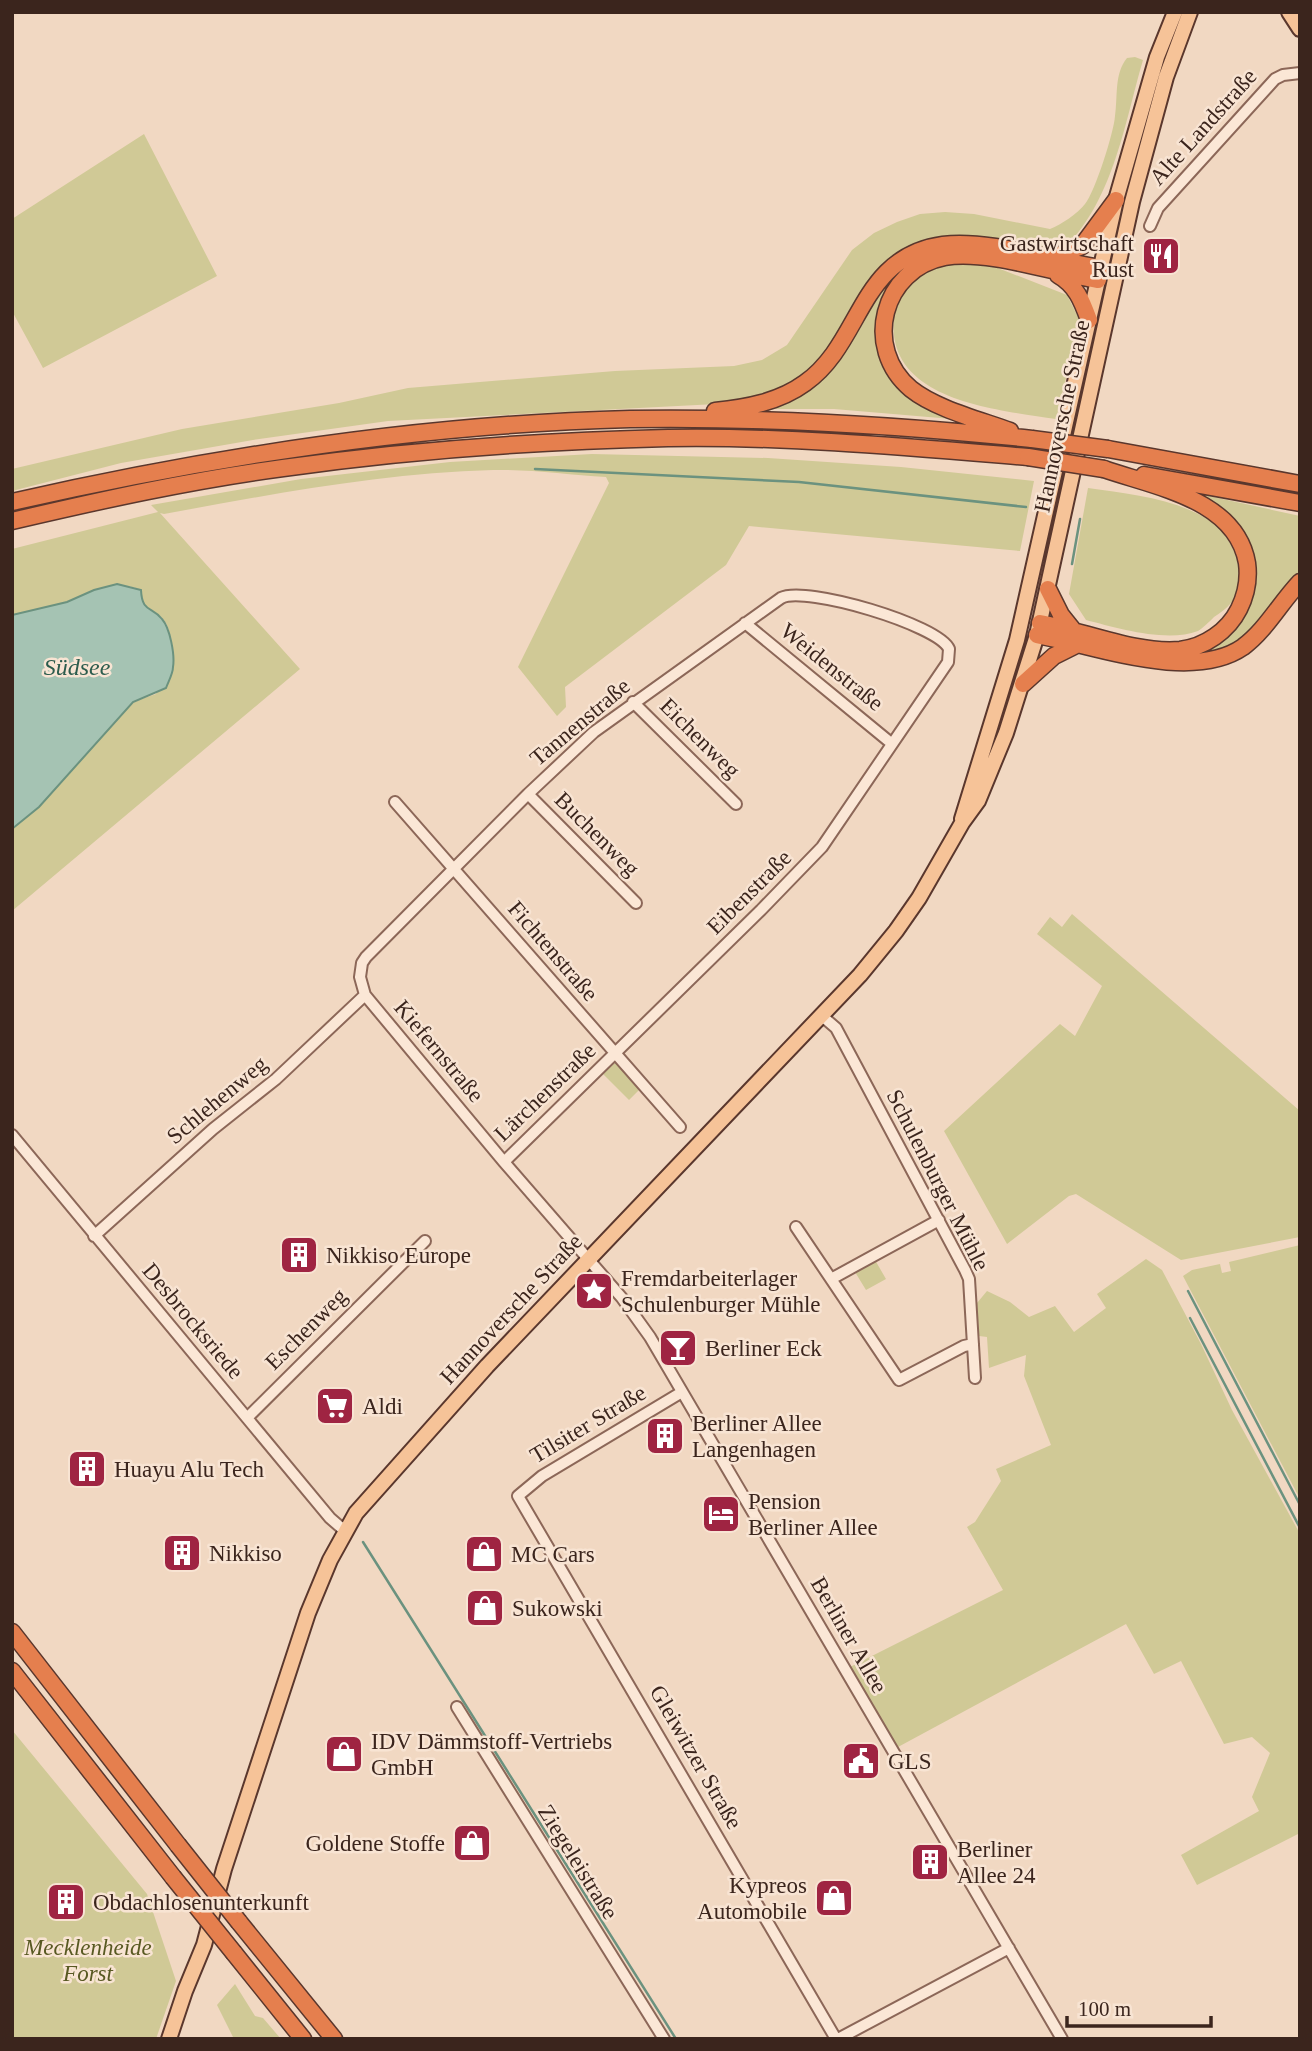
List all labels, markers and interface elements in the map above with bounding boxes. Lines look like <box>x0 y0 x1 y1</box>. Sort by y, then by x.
street label: Alte Landstraße <box>1144 64 1262 190</box>
place label: Gastwirtschaft Rust <box>1000 231 1135 282</box>
restaurant icon: Gastwirtschaft Rust <box>1140 235 1182 277</box>
street label: Hannoversche Straße <box>1029 318 1095 514</box>
street label: Weidenstraße <box>776 618 888 716</box>
water label: Südsee <box>44 654 111 680</box>
street label: Tannenstraße <box>525 673 635 771</box>
street label: Eichenweg <box>655 693 745 783</box>
street label: Buchenweg <box>550 787 645 882</box>
street label: Eibenstraße <box>702 845 796 939</box>
street label: Fichtenstraße <box>503 896 603 1006</box>
street label: Kiefernstraße <box>389 995 489 1107</box>
street label: Lärchenstraße <box>489 1038 601 1146</box>
street label: Schlehenweg <box>162 1051 272 1149</box>
street label: Schulenburger Mühle <box>882 1085 994 1275</box>
street label: Hannoversche Straße <box>435 1229 587 1389</box>
building icon: Nikkiso Europe <box>278 1234 320 1276</box>
place label: Nikkiso Europe <box>326 1243 471 1268</box>
street label: Desbrocksriede <box>137 1258 249 1384</box>
place label: Fremdarbeiterlager Schulenburger Mühle <box>621 1266 821 1317</box>
place icon: Fremdarbeiterlager Schulenburger Mühle <box>573 1270 615 1312</box>
street label: Eschenweg <box>260 1283 352 1375</box>
bar icon: Berliner Eck <box>657 1327 699 1369</box>
place label: Berliner Eck <box>705 1336 822 1361</box>
street label: Tilsiter Straße <box>526 1380 650 1468</box>
supermarket icon: Aldi <box>314 1385 356 1427</box>
place label: Aldi <box>362 1394 403 1419</box>
place label: Berliner Allee Langenhagen <box>692 1411 822 1462</box>
building icon: Berliner Allee Langenhagen <box>644 1415 686 1457</box>
building icon: Huayu Alu Tech <box>66 1448 108 1490</box>
place label: Huayu Alu Tech <box>114 1457 264 1482</box>
place label: Pension Berliner Allee <box>748 1489 878 1540</box>
hotel icon: Pension Berliner Allee <box>700 1493 742 1535</box>
building icon: Nikkiso <box>161 1532 203 1574</box>
shop icon: MC Cars <box>463 1533 505 1575</box>
place label: Nikkiso <box>209 1541 282 1566</box>
place label: MC Cars <box>511 1542 595 1567</box>
street label: Berliner Allee <box>806 1573 892 1697</box>
shop icon: Sukowski <box>464 1587 506 1629</box>
place label: Sukowski <box>512 1596 603 1621</box>
street label: Gleiwitzer Straße <box>645 1681 747 1833</box>
place label: IDV Dämmstoff-Vertriebs GmbH <box>371 1729 612 1780</box>
shop icon: IDV Dämmstoff-Vertriebs GmbH <box>323 1733 365 1775</box>
public building icon: GLS <box>840 1740 882 1782</box>
place label: GLS <box>888 1749 931 1774</box>
street label: Ziegeleistraße <box>533 1800 623 1924</box>
shop icon: Goldene Stoffe <box>451 1822 493 1864</box>
place label: Goldene Stoffe <box>306 1831 445 1856</box>
place label: Berliner Allee 24 <box>957 1837 1036 1888</box>
building icon: Berliner Allee 24 <box>909 1841 951 1883</box>
place label: Kypreos Automobile <box>697 1873 807 1924</box>
shop icon: Kypreos Automobile <box>813 1877 855 1919</box>
building icon: Obdachlosenunterkunft <box>45 1881 87 1923</box>
place label: Obdachlosenunterkunft <box>93 1890 309 1915</box>
park label: Mecklenheide Forst <box>23 1935 152 1986</box>
scale bar <box>1067 1984 1210 2028</box>
text: 100 m <box>1078 1997 1131 2021</box>

